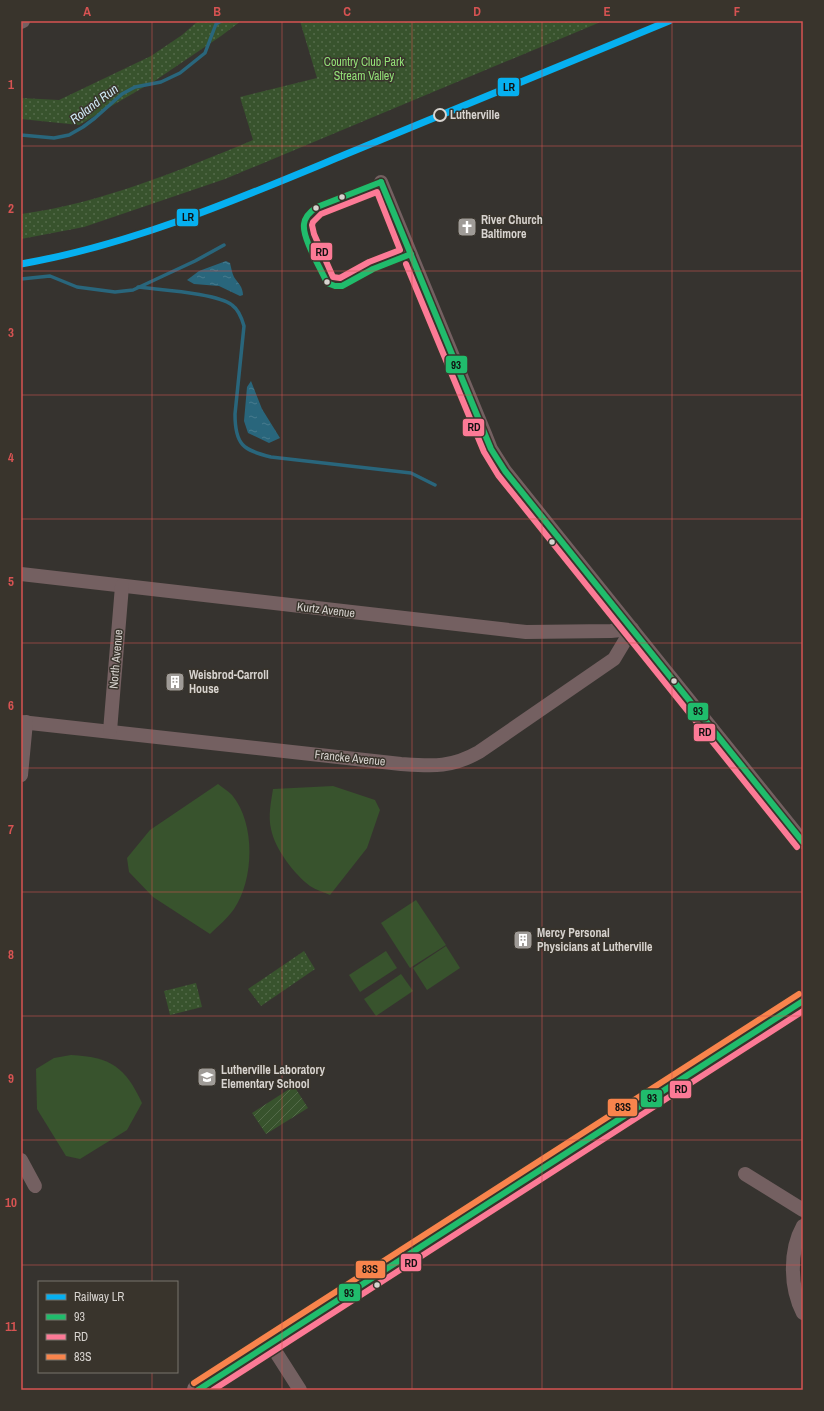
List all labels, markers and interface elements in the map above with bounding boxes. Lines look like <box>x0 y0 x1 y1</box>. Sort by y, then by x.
text: A <box>83 3 91 20</box>
text: B <box>213 3 221 20</box>
text: C <box>343 3 351 20</box>
text: D <box>473 3 481 20</box>
text: E <box>603 3 611 20</box>
text: F <box>734 3 741 20</box>
park label: Country Club Park Stream Valley <box>324 54 404 84</box>
text: 1 <box>8 76 14 93</box>
line badge: LR <box>497 77 520 97</box>
water label: Roland Run <box>66 80 122 128</box>
text: LR <box>503 80 515 94</box>
place label: Lutherville <box>450 107 500 123</box>
marker: Lutherville <box>433 108 447 122</box>
unlabelled marker <box>337 192 347 202</box>
text: 2 <box>8 200 14 217</box>
unlabelled marker <box>311 203 321 213</box>
line badge: LR <box>176 208 199 227</box>
text: LR <box>182 210 194 224</box>
place label: River Church Baltimore <box>481 212 543 242</box>
church icon: River Church Baltimore <box>456 216 478 238</box>
line badge: RD <box>310 242 333 261</box>
text: RD <box>315 245 329 259</box>
unlabelled marker <box>322 277 332 287</box>
text: 3 <box>8 324 14 341</box>
line badge: 93 <box>445 355 468 374</box>
text: 93 <box>451 358 461 372</box>
line badge: RD <box>462 418 485 437</box>
text: RD <box>467 420 481 434</box>
text: 4 <box>8 449 14 466</box>
unlabelled marker <box>547 537 557 547</box>
text: 5 <box>8 573 14 590</box>
street label: Kurtz Avenue <box>296 599 356 621</box>
street label: North Avenue <box>105 629 127 689</box>
place label: Weisbrod-Carroll House <box>189 667 269 697</box>
building icon: Weisbrod-Carroll House <box>164 671 186 693</box>
unlabelled marker <box>669 676 679 686</box>
text: 6 <box>8 697 14 714</box>
line badge: 93 <box>687 702 709 721</box>
text: 93 <box>693 704 703 718</box>
line badge: RD <box>693 723 716 742</box>
text: RD <box>698 725 712 739</box>
street label: Francke Avenue <box>314 746 386 770</box>
text: 7 <box>8 821 14 838</box>
place label: Mercy Personal Physicians at Lutherville <box>537 925 653 955</box>
building icon: Mercy Personal Physicians at Lutherville <box>512 929 534 951</box>
text: 8 <box>8 946 14 963</box>
place label: Lutherville Laboratory Elementary School <box>221 1062 325 1092</box>
school or university icon: Lutherville Laboratory Elementary School <box>196 1066 218 1088</box>
text: 9 <box>8 1070 14 1087</box>
line badge: RD <box>669 1080 692 1099</box>
text: RD <box>674 1082 688 1096</box>
line badge: 93 <box>640 1089 663 1108</box>
text: 93 <box>647 1091 657 1105</box>
line badge: 83S <box>607 1098 638 1117</box>
text: 83S <box>615 1100 631 1114</box>
text: 10 <box>5 1194 17 1211</box>
line badge: RD <box>400 1253 422 1272</box>
text: RD <box>404 1256 418 1270</box>
line badge: 83S <box>355 1260 386 1279</box>
text: 83S <box>362 1262 378 1276</box>
unlabelled marker <box>372 1280 382 1290</box>
legend <box>38 1281 178 1373</box>
line badge: 93 <box>338 1283 361 1302</box>
text: 93 <box>344 1286 354 1300</box>
text: Railway LR <box>74 1289 124 1305</box>
text: 93 <box>74 1309 85 1325</box>
text: 11 <box>5 1318 17 1335</box>
text: RD <box>74 1329 88 1345</box>
text: 83S <box>74 1349 92 1365</box>

